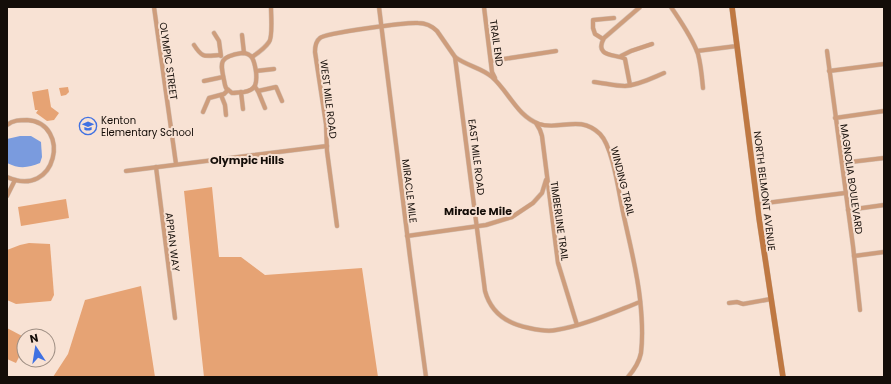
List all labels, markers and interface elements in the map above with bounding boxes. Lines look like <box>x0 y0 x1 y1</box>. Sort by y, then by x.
street label: TRAIL END <box>486 19 507 67</box>
street label: OLYMPIC STREET <box>156 21 181 101</box>
street label: WEST MILE ROAD <box>316 59 341 140</box>
place label: Kenton Elementary School <box>101 113 194 140</box>
school or university icon: Kenton Elementary School <box>78 116 98 136</box>
street label: EAST MILE ROAD <box>464 118 489 196</box>
street label: MAGNOLIA BOULEVARD <box>836 123 867 235</box>
street label: NORTH BELMONT AVENUE <box>750 130 779 252</box>
street label: WINDING TRAIL <box>607 145 639 218</box>
district label: Olympic Hills <box>210 152 284 168</box>
street label: MIRACLE MILE <box>398 158 421 224</box>
street label: TIMBERLINE TRAIL <box>546 180 573 263</box>
district label: Miracle Mile <box>444 203 512 219</box>
street label: APPIAN WAY <box>161 212 184 273</box>
north arrow <box>16 328 56 368</box>
text: N <box>28 330 40 347</box>

